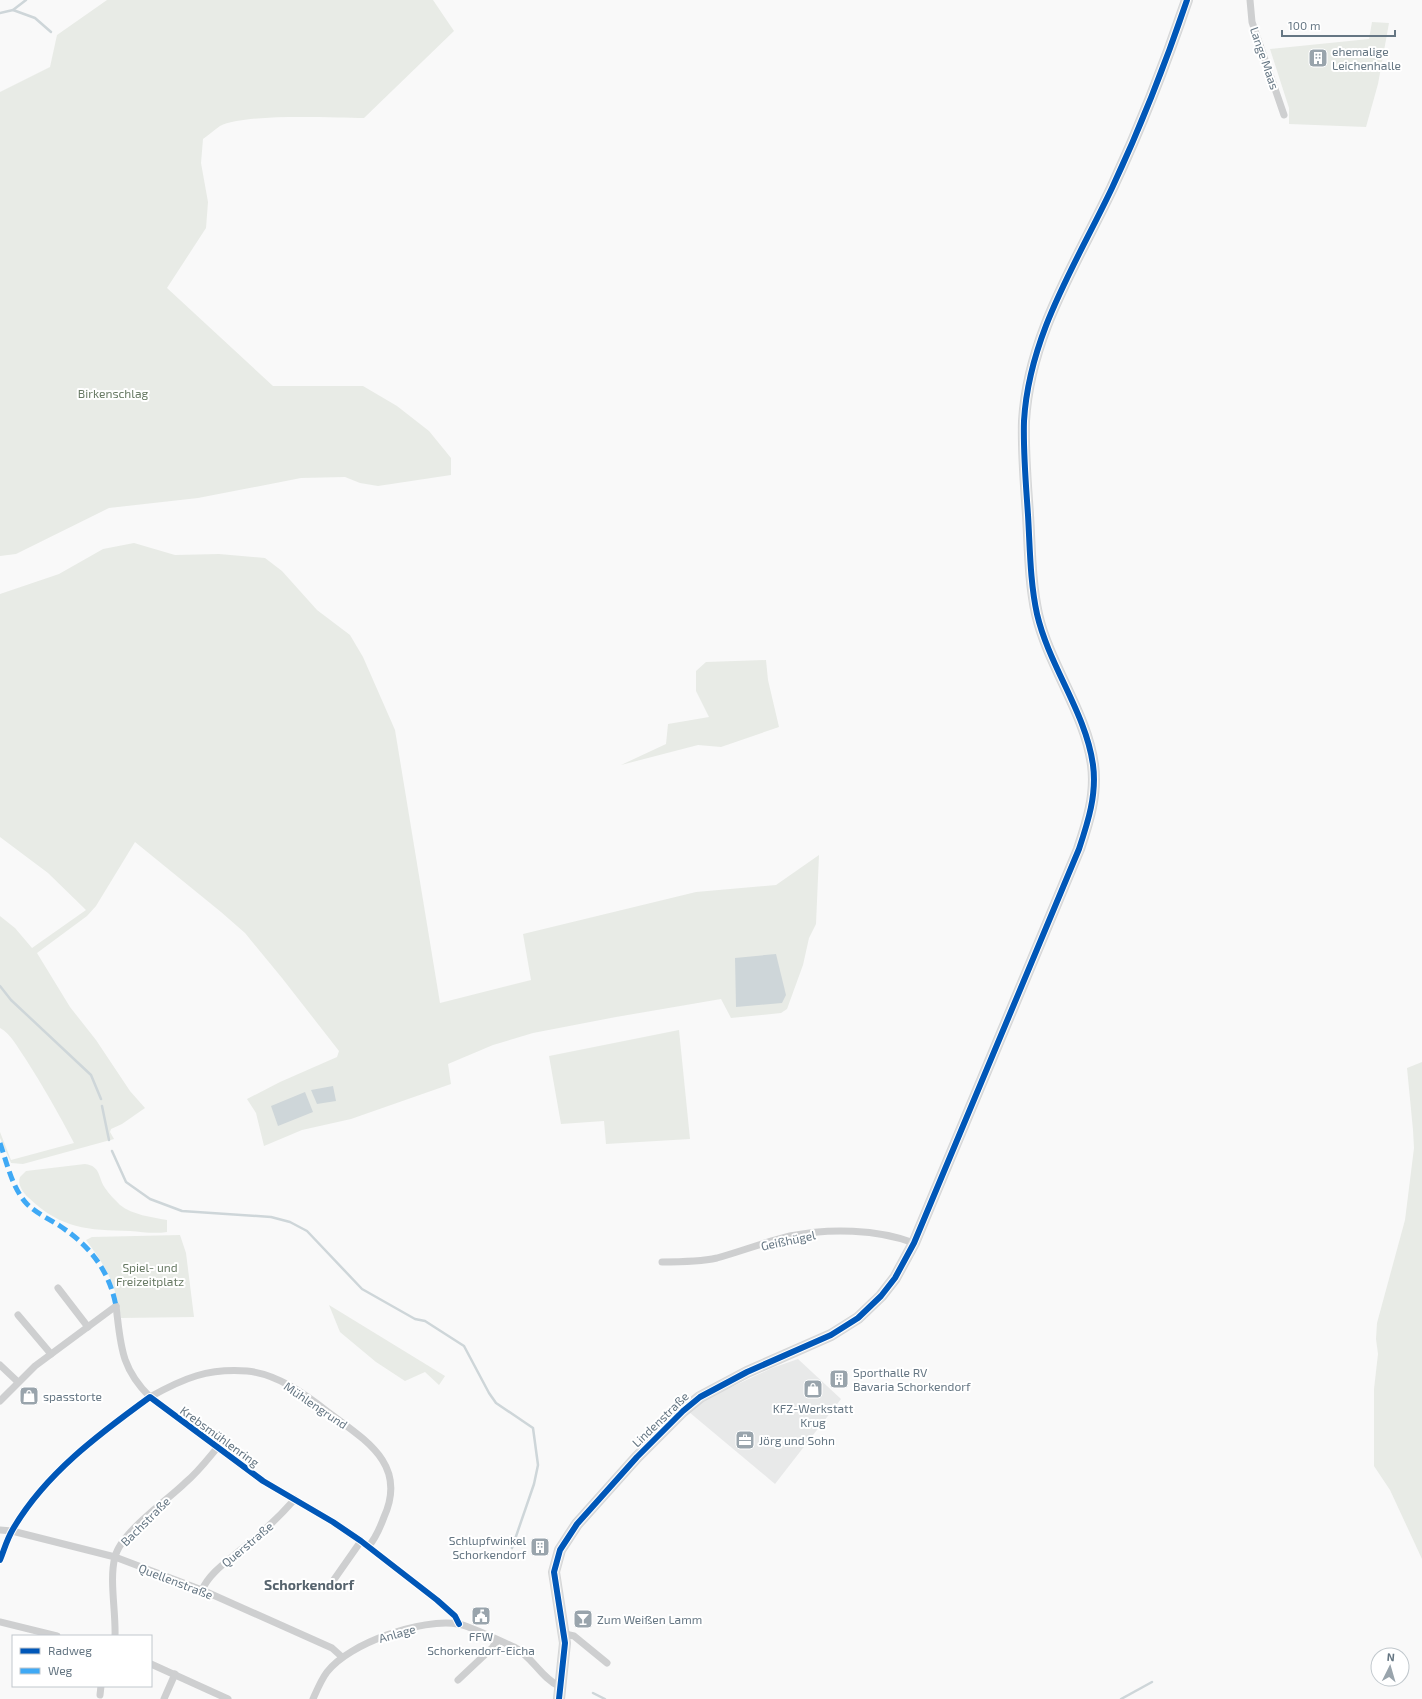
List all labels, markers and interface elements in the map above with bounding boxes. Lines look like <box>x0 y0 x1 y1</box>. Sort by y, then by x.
scale bar <box>1282 12 1395 38</box>
text: 100 m <box>1288 18 1320 32</box>
street label: Lange Maas <box>1248 25 1282 91</box>
place label: ehemalige Leichenhalle <box>1332 44 1401 72</box>
building icon: ehemalige Leichenhalle <box>1307 47 1329 69</box>
park label: Birkenschlag <box>78 386 148 400</box>
street label: Geißhügel <box>759 1227 817 1253</box>
park label: Spiel- und Freizeitplatz <box>116 1260 184 1288</box>
place label: Sporthalle RV Bavaria Schorkendorf <box>853 1365 971 1393</box>
building icon: Sporthalle RV Bavaria Schorkendorf <box>828 1368 850 1390</box>
shop icon: KFZ-Werkstatt Krug <box>802 1378 824 1400</box>
street label: Mühlengrund <box>282 1379 350 1431</box>
shop icon: spasstorte <box>18 1385 40 1407</box>
place label: spasstorte <box>43 1389 102 1403</box>
street label: Lindenstraße <box>629 1389 691 1449</box>
place label: KFZ-Werkstatt Krug <box>773 1401 854 1429</box>
street label: Krebsmühlenring <box>178 1403 262 1469</box>
office icon: Jörg und Sohn <box>734 1429 756 1451</box>
place label: Jörg und Sohn <box>759 1433 835 1447</box>
street label: Bachstraße <box>118 1494 172 1548</box>
street label: Querstraße <box>218 1518 276 1570</box>
place label: Schlupfwinkel Schorkendorf <box>449 1533 526 1561</box>
building icon: Schlupfwinkel Schorkendorf <box>529 1536 551 1558</box>
street label: Quellenstraße <box>137 1560 215 1603</box>
district label: Schorkendorf <box>264 1576 354 1593</box>
public building icon: FFW Schorkendorf-Eicha <box>470 1605 492 1627</box>
bar icon: Zum Weißen Lamm <box>572 1608 594 1630</box>
place label: Zum Weißen Lamm <box>597 1612 702 1626</box>
street label: Anlage <box>377 1621 417 1645</box>
place label: FFW Schorkendorf-Eicha <box>427 1629 535 1657</box>
legend <box>12 1635 152 1687</box>
text: Radweg <box>48 1643 92 1657</box>
north arrow <box>1370 1647 1410 1687</box>
text: N <box>1386 1650 1395 1663</box>
text: Weg <box>48 1663 73 1677</box>

